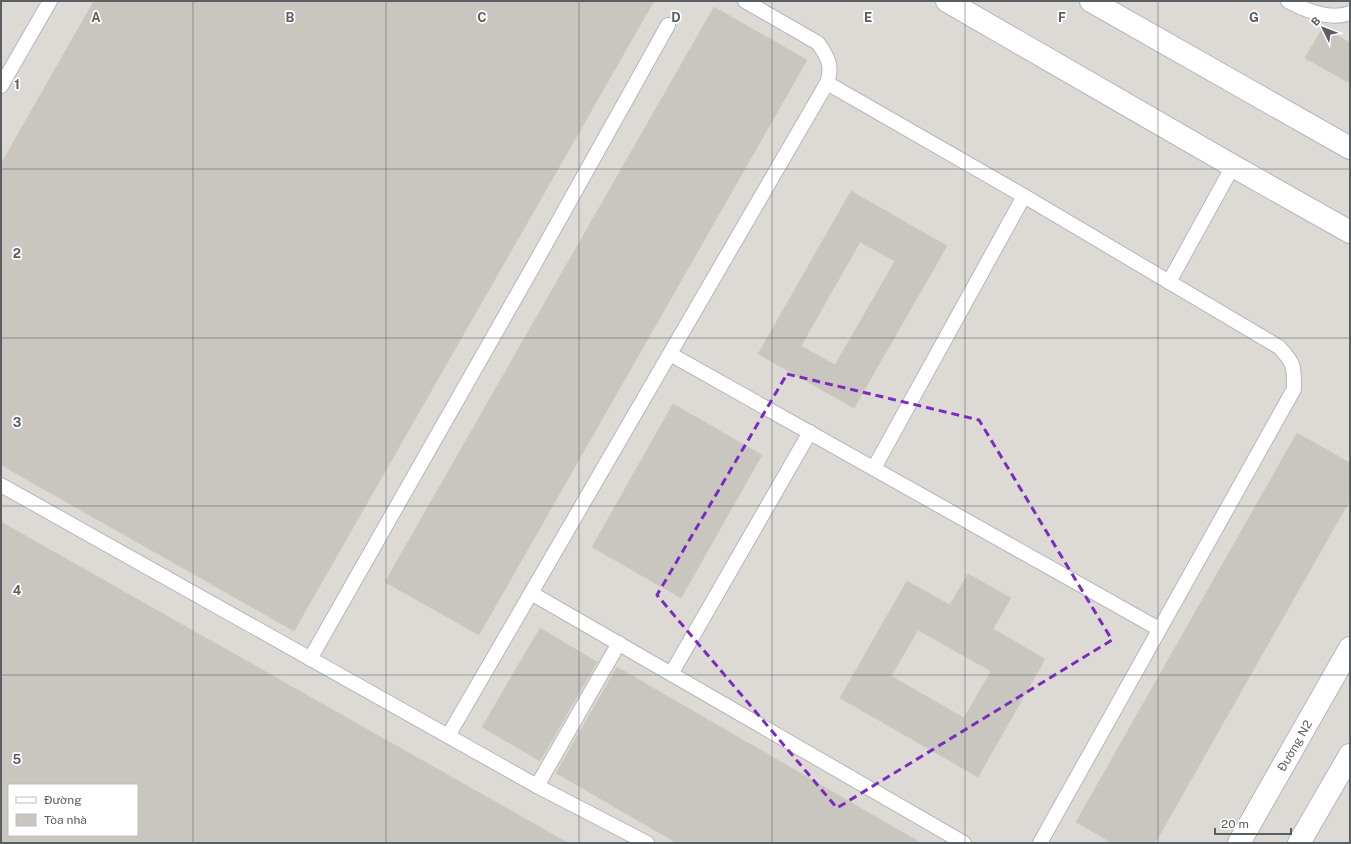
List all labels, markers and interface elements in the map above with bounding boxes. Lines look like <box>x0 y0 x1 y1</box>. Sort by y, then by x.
north arrow <box>1303 8 1343 48</box>
text: A <box>91 10 101 25</box>
text: B <box>286 10 295 25</box>
text: C <box>477 10 487 25</box>
text: D <box>671 10 681 25</box>
text: E <box>864 10 872 25</box>
text: F <box>1058 10 1066 25</box>
text: G <box>1249 10 1259 25</box>
text: B <box>1309 14 1323 28</box>
text: 1 <box>14 77 20 92</box>
text: 2 <box>13 246 21 261</box>
text: 3 <box>13 415 22 430</box>
text: 4 <box>13 583 22 598</box>
street label: Đường N2 <box>1275 718 1315 774</box>
text: 5 <box>13 752 22 767</box>
legend <box>8 784 138 836</box>
text: Đường <box>44 793 82 807</box>
scale bar <box>1215 810 1291 836</box>
text: Tòa nhà <box>44 813 87 827</box>
text: 20 m <box>1221 817 1249 831</box>

